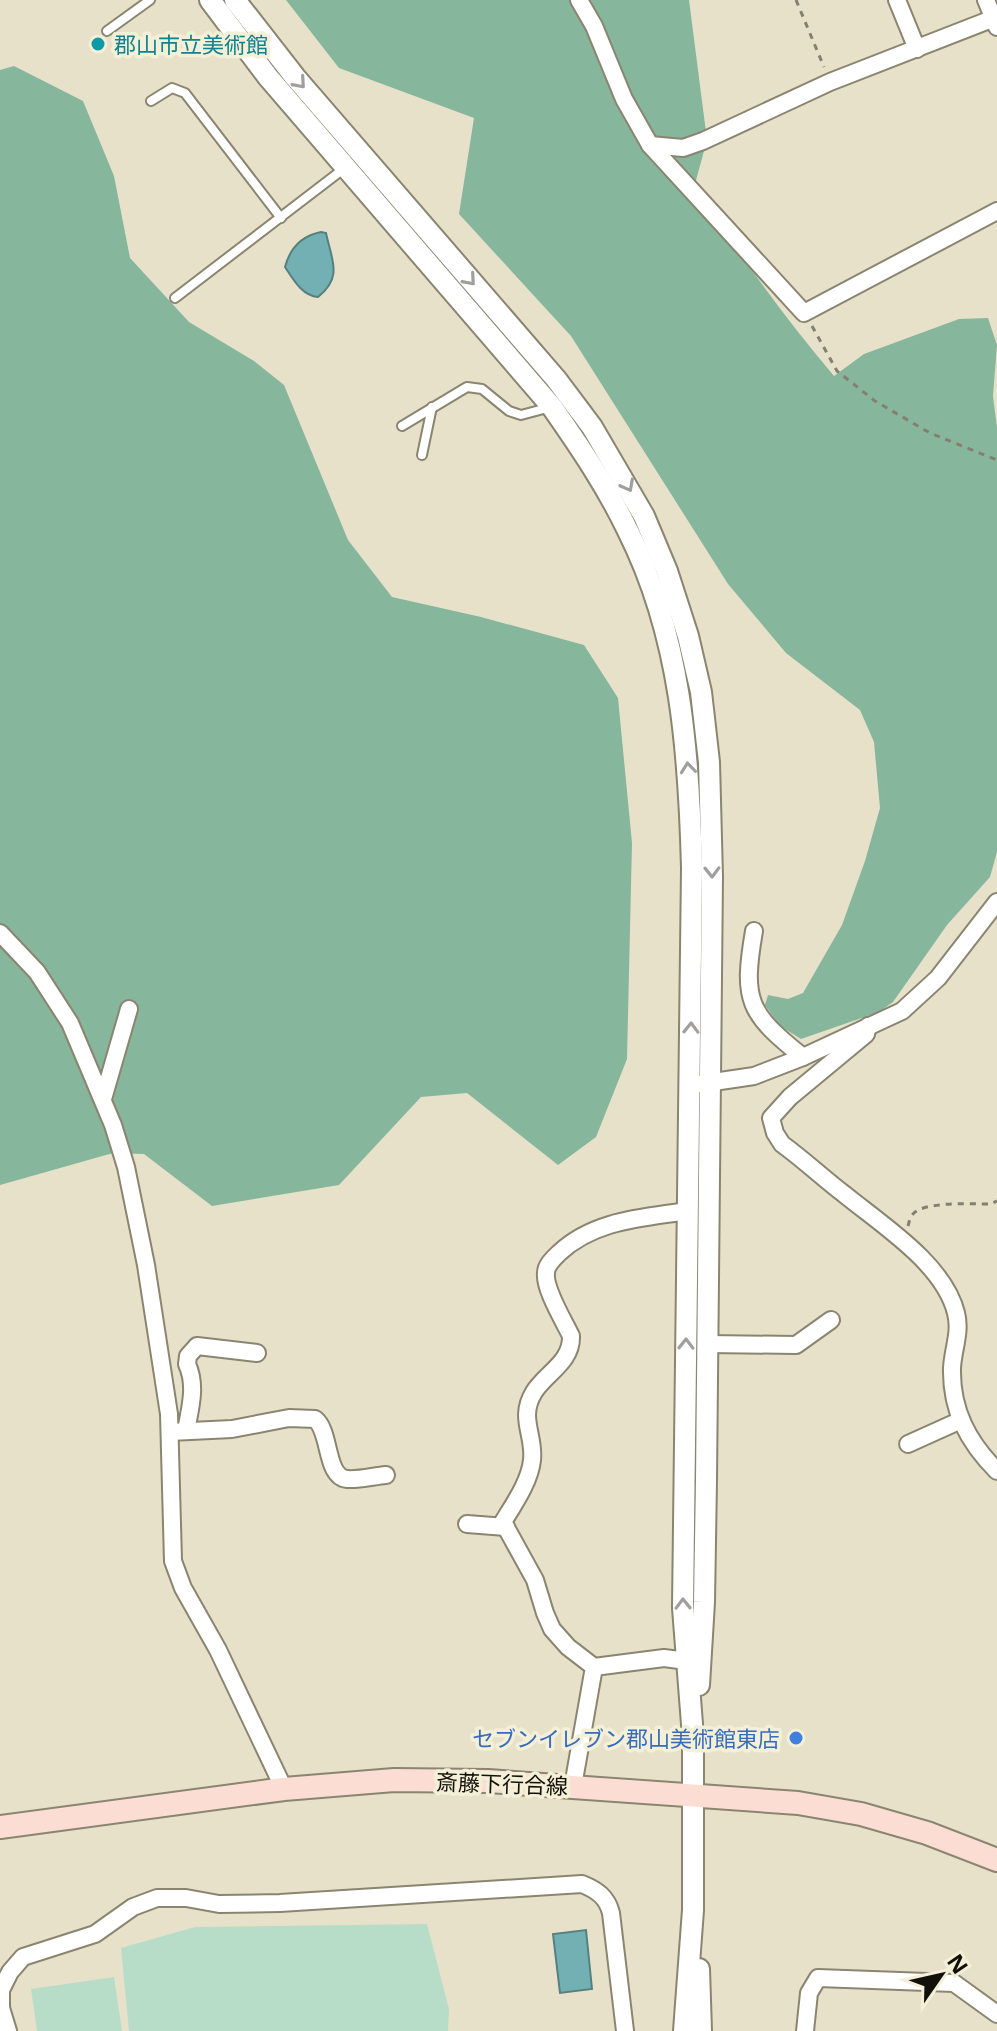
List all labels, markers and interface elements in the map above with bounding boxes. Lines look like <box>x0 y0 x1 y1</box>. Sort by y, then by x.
place label: 郡山市立美術館 <box>114 29 268 59</box>
marker: 郡山市立美術館 <box>89 35 107 53</box>
one-way arrow <box>291 74 305 89</box>
one-way arrow <box>461 270 475 285</box>
one-way arrow <box>619 477 634 492</box>
one-way arrow <box>680 761 697 774</box>
one-way arrow <box>703 866 720 879</box>
one-way arrow <box>682 1021 700 1034</box>
one-way arrow <box>677 1337 695 1350</box>
one-way arrow <box>674 1597 692 1610</box>
place label: セブンイレブン郡山美術館東店 <box>472 1723 780 1753</box>
marker: セブンイレブン郡山美術館東店 <box>787 1729 805 1747</box>
street label: 斎藤下行合線 <box>436 1766 568 1800</box>
north arrow <box>901 1935 981 2015</box>
text: N <box>941 1947 976 1979</box>

